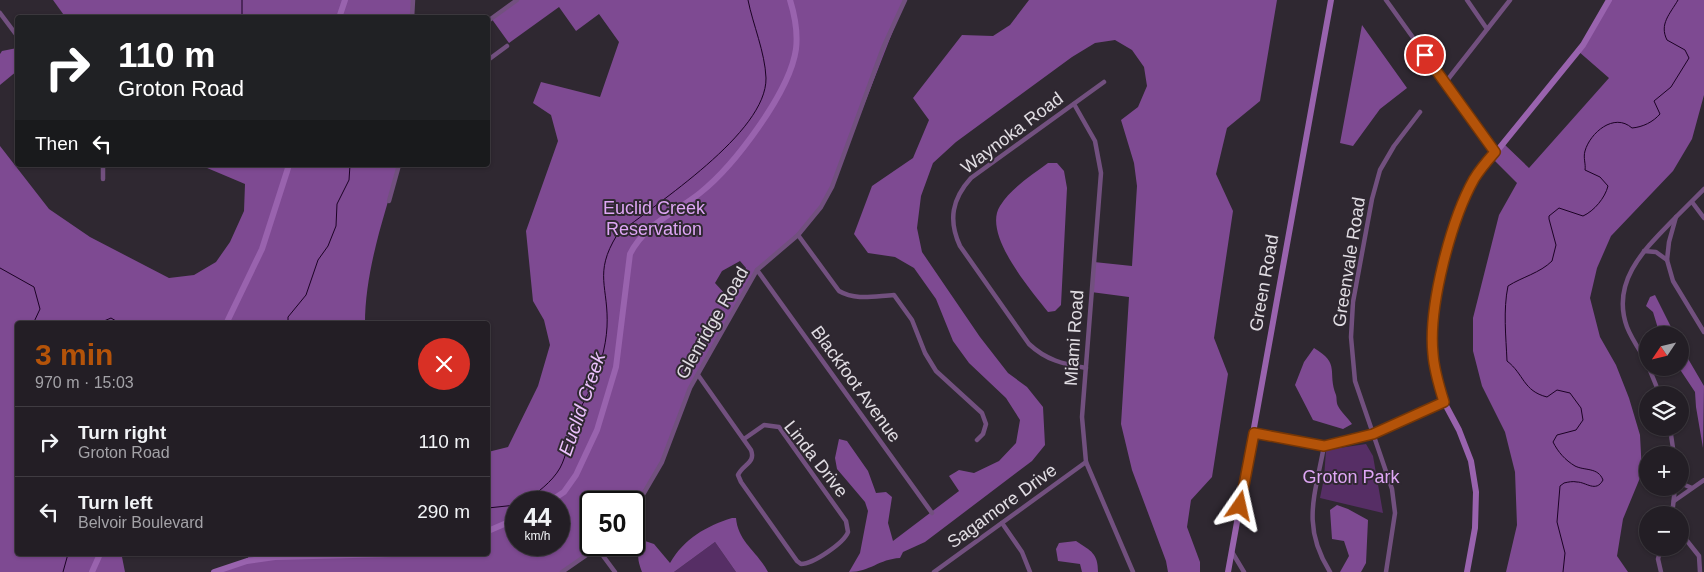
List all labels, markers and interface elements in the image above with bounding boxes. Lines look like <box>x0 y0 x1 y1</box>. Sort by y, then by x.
pin <box>1404 34 1446 76</box>
icon: right <box>35 35 100 100</box>
text: 110 m <box>118 35 215 74</box>
icon: arrive <box>1411 41 1439 69</box>
text: Groton Road <box>118 76 244 101</box>
street label: Waynoka Road <box>957 88 1067 178</box>
icon: left <box>88 130 116 158</box>
text: Then <box>35 133 78 154</box>
street label: Greenvale Road <box>1329 196 1369 328</box>
park label: Euclid Creek Reservation <box>603 198 706 239</box>
street label: Green Road <box>1246 233 1282 333</box>
street label: Glenridge Road <box>672 263 752 383</box>
street label: Miami Road <box>1061 289 1087 387</box>
street label: Blackfoot Avenue <box>807 322 905 446</box>
north arrow <box>1639 326 1689 376</box>
map controls <box>1639 326 1689 556</box>
text: 3 min <box>35 338 113 371</box>
button: close <box>418 338 470 390</box>
water label: Euclid Creek <box>555 348 610 458</box>
text: 970 m · 15:03 <box>35 374 134 391</box>
button: layers <box>1639 386 1689 436</box>
street label: Linda Drive <box>780 417 852 501</box>
text: Turn right <box>78 422 166 443</box>
icon: right <box>35 428 63 456</box>
text: 110 m <box>419 431 470 452</box>
text: Groton Road <box>78 444 170 461</box>
button: + <box>1639 446 1689 496</box>
street label: Sagamore Drive <box>944 460 1060 552</box>
park label: Groton Park <box>1302 467 1401 487</box>
position arrow <box>1213 479 1265 531</box>
speed limit sign: 50 <box>580 491 645 556</box>
text: Turn left <box>78 492 153 513</box>
icon: left <box>35 498 63 526</box>
text: 290 m <box>417 501 470 522</box>
text: 44 <box>524 503 551 531</box>
button: − <box>1639 506 1689 556</box>
text: Belvoir Boulevard <box>78 514 203 531</box>
text: km/h <box>524 529 551 543</box>

